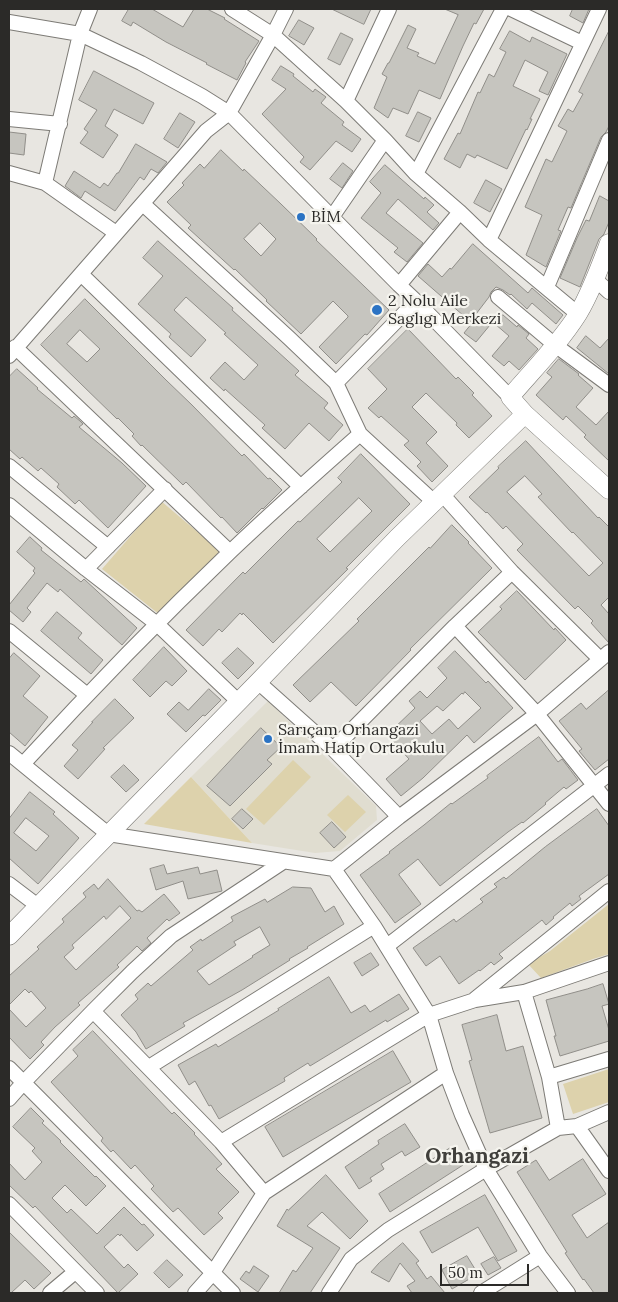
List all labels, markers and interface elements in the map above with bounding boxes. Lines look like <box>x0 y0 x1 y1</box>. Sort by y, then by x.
place label: BİM <box>311 207 341 227</box>
marker: BİM <box>295 211 307 223</box>
place label: 2 Nolu Aile Saglıgı Merkezi <box>388 291 501 329</box>
marker: 2 Nolu Aile Saglıgı Merkezi <box>370 303 384 317</box>
place label: Sarıçam Orhangazi İmam Hatip Ortaokulu <box>278 720 445 758</box>
marker: Sarıçam Orhangazi İmam Hatip Ortaokulu <box>262 733 274 745</box>
district label: Orhangazi <box>425 1144 529 1170</box>
scale bar <box>443 1254 532 1286</box>
text: 50 m <box>448 1263 483 1282</box>

